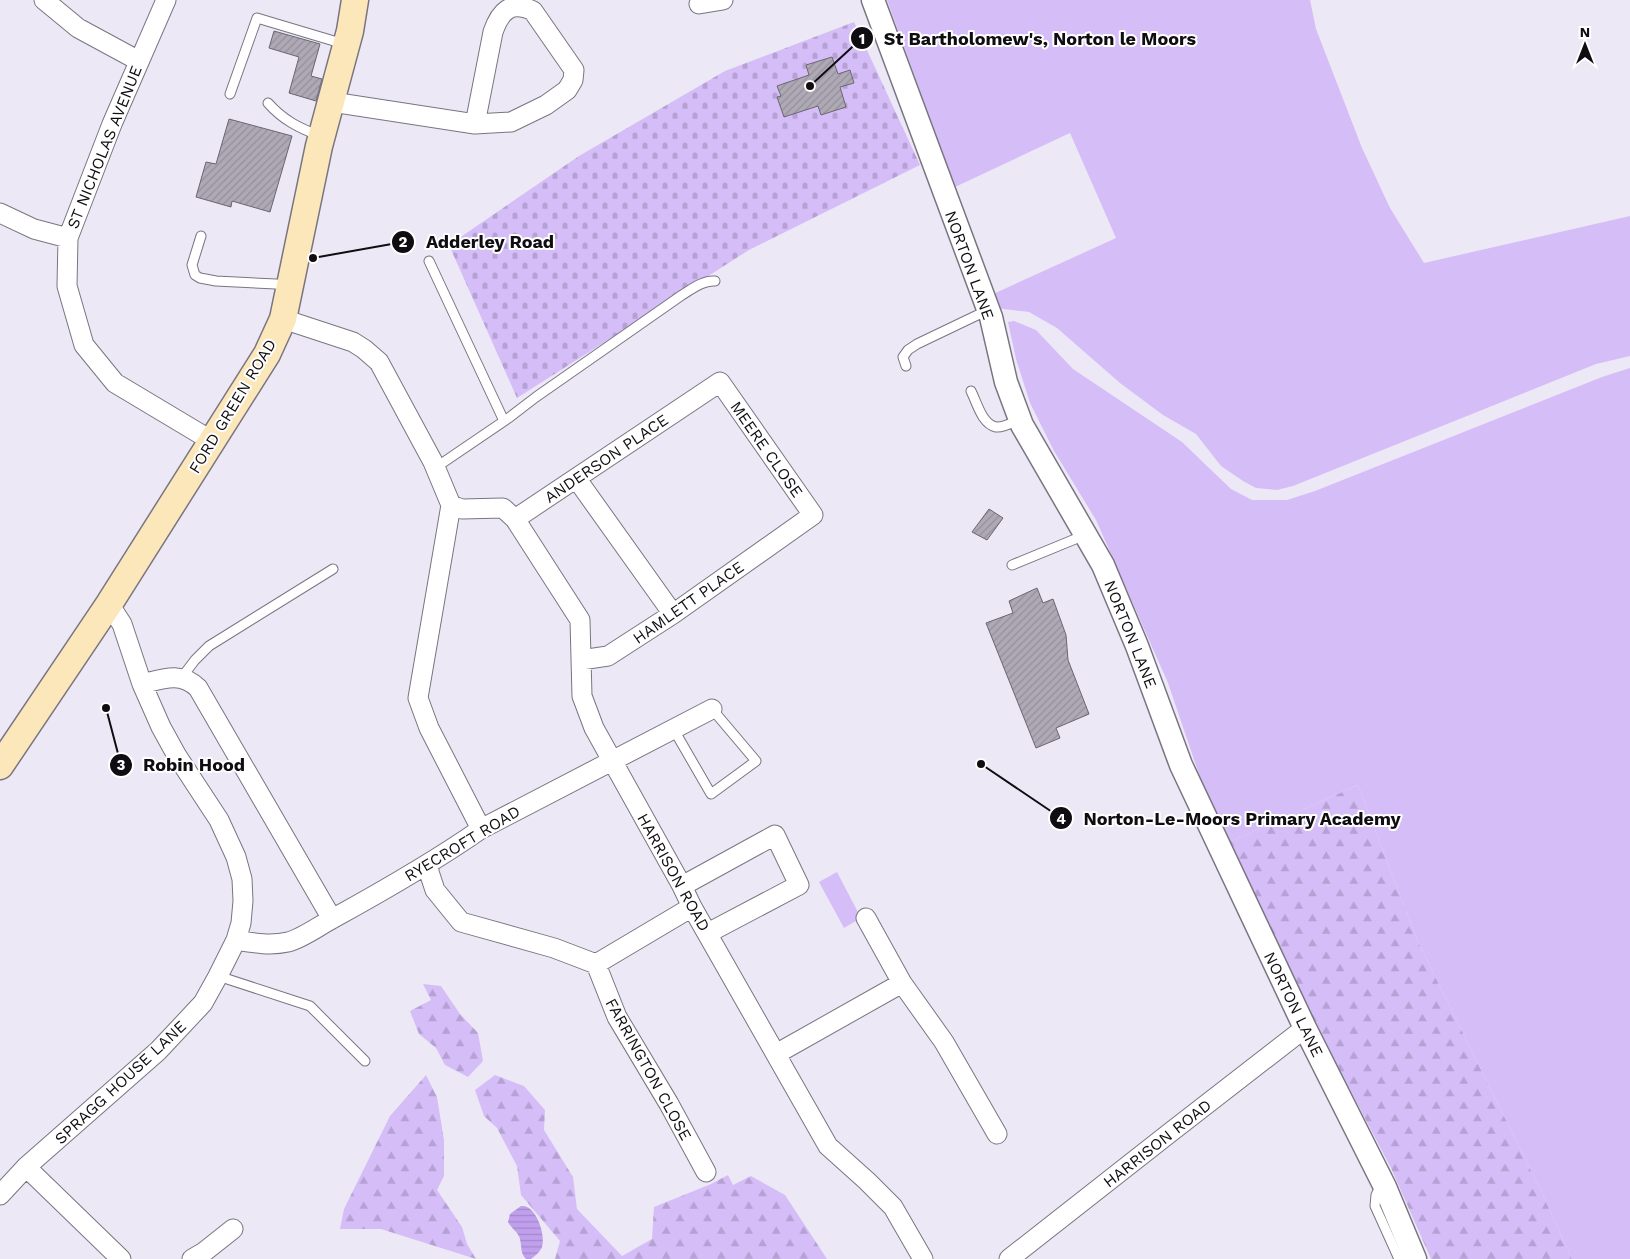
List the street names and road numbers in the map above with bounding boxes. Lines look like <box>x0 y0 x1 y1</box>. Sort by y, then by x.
street label: ST NICHOLAS AVENUE <box>63 63 146 231</box>
street label: NORTON LANE <box>941 208 998 322</box>
street label: FORD GREEN ROAD <box>185 336 280 477</box>
street label: MEERE CLOSE <box>726 398 807 501</box>
street label: ANDERSON PLACE <box>541 410 672 507</box>
street label: HAMLETT PLACE <box>629 557 747 648</box>
street label: NORTON LANE <box>1100 578 1161 691</box>
street label: RYECROFT ROAD <box>401 801 523 885</box>
street label: HARRISON ROAD <box>633 810 714 935</box>
street label: NORTON LANE <box>1260 949 1327 1060</box>
street label: FARRINGTON CLOSE <box>602 995 696 1144</box>
street label: SPRAGG HOUSE LANE <box>51 1017 190 1148</box>
street label: HARRISON ROAD <box>1099 1095 1215 1192</box>

